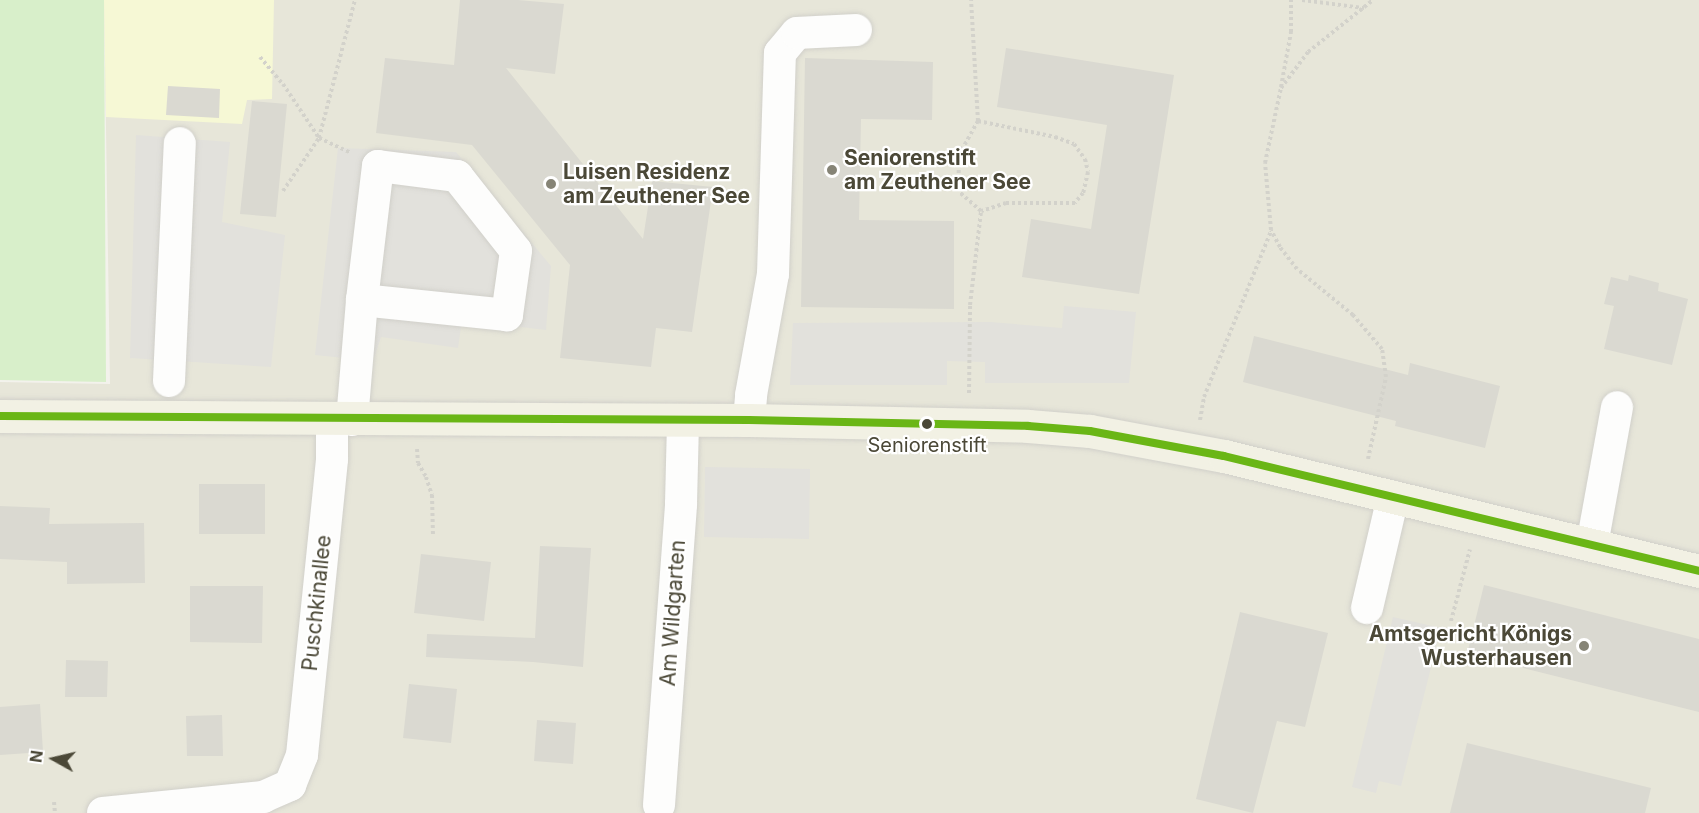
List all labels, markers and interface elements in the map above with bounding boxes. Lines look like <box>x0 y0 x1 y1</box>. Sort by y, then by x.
place label: Seniorenstift am Zeuthener See <box>844 145 1031 195</box>
place label: Luisen Residenz am Zeuthener See <box>563 159 750 209</box>
marker: Seniorenstift am Zeuthener See <box>825 163 839 177</box>
marker: Luisen Residenz am Zeuthener See <box>544 177 558 191</box>
marker: Seniorenstift <box>921 418 933 430</box>
place label: Seniorenstift <box>867 433 987 457</box>
street label: Puschkinallee <box>297 534 337 672</box>
street label: Am Wildgarten <box>655 539 691 687</box>
place label: Amtsgericht Königs Wusterhausen <box>1369 621 1572 671</box>
marker: Amtsgericht Königs Wusterhausen <box>1577 639 1591 653</box>
north arrow <box>24 729 84 789</box>
text: N <box>25 749 47 764</box>

